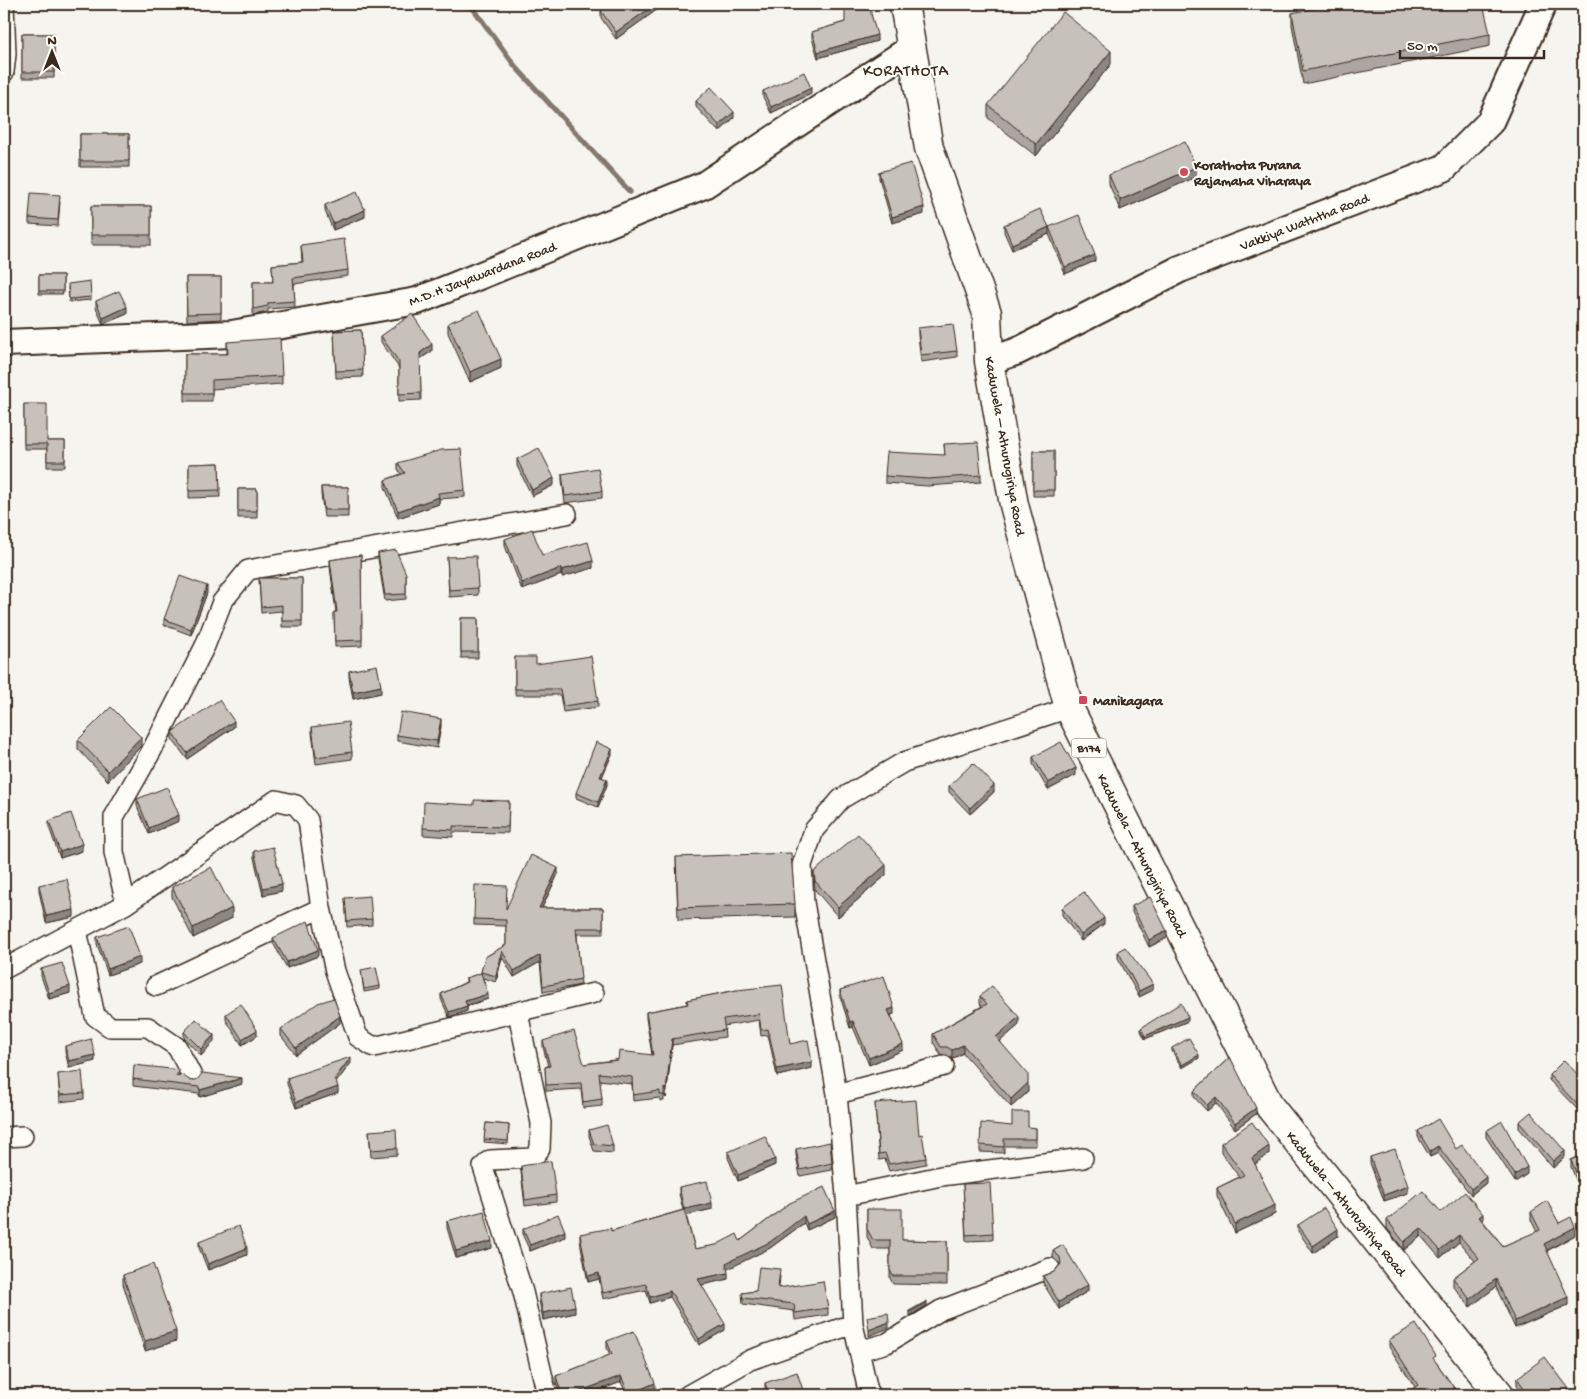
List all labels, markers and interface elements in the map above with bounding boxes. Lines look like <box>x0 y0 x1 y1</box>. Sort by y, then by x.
north arrow <box>28 28 78 78</box>
scale bar <box>1400 28 1543 60</box>
text: N <box>47 33 57 50</box>
text: 50 m <box>1407 38 1438 56</box>
district label: KORATHOTA <box>863 63 949 82</box>
place label: Korathota Purana Rajamaha Viharaya <box>1193 158 1312 191</box>
marker: Korathota Purana Rajamaha Viharaya <box>1178 166 1190 178</box>
street label: Vakkiya Waththa Road <box>1237 190 1373 256</box>
street label: M.D.H Jayawardana Road <box>407 239 561 311</box>
street label: Kaduwela – Athurugiriya Road <box>979 356 1028 539</box>
marker: Manikagara <box>1077 694 1089 706</box>
place label: Manikagara <box>1093 694 1164 711</box>
road number: B174 <box>1072 738 1106 758</box>
street label: Kaduwela – Athurugiriya Road <box>1092 771 1190 942</box>
street label: Kaduwela – Athurugiriya Road <box>1281 1129 1410 1282</box>

